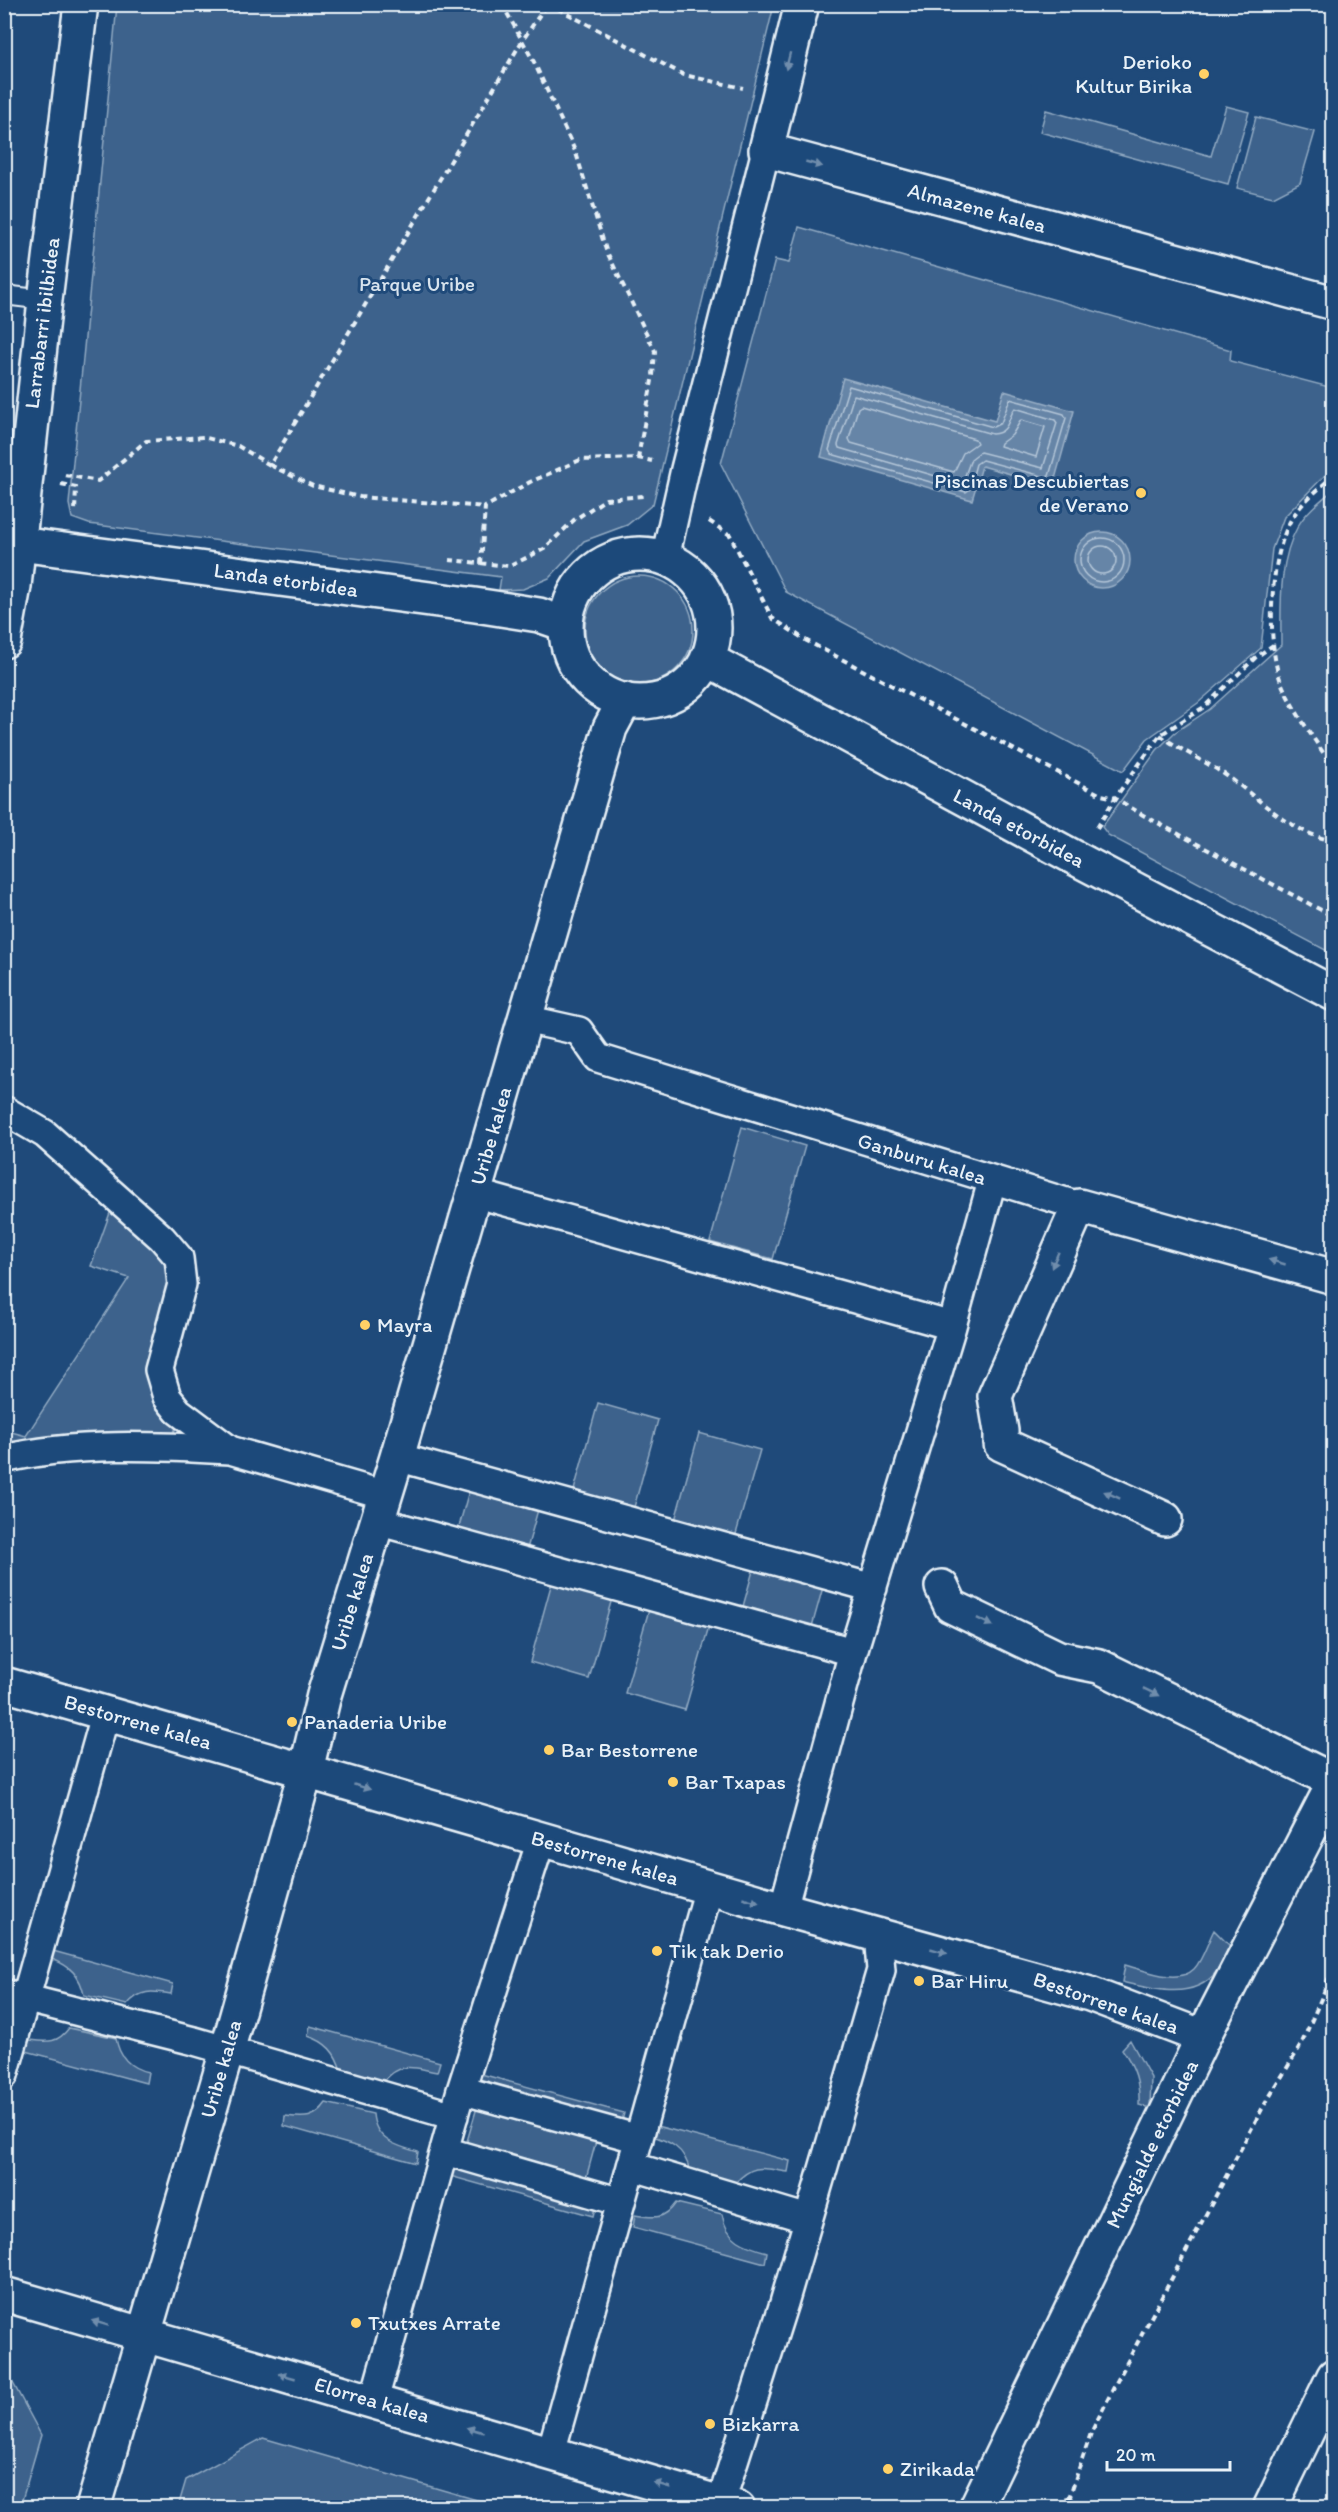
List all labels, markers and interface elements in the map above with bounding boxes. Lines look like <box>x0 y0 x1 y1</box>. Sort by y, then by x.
place label: Derioko Kultur Birika <box>1075 49 1192 98</box>
one-way arrow <box>782 52 792 70</box>
marker: Derioko Kultur Birika <box>1197 67 1211 81</box>
one-way arrow <box>804 159 823 169</box>
street label: Almazene kalea <box>905 177 1049 238</box>
street label: Larrabarri ibilbidea <box>19 236 64 410</box>
park label: Parque Uribe <box>359 271 475 296</box>
place label: Piscinas Descubiertas de Verano <box>934 468 1129 517</box>
marker: Piscinas Descubiertas de Verano <box>1134 486 1148 500</box>
street label: Landa etorbidea <box>212 557 360 602</box>
street label: Landa etorbidea <box>949 782 1089 873</box>
street label: Uribe kalea <box>465 1084 516 1188</box>
street label: Ganburu kalea <box>855 1127 990 1190</box>
one-way arrow <box>1050 1251 1060 1269</box>
one-way arrow <box>1268 1256 1286 1266</box>
place label: Mayra <box>377 1312 432 1337</box>
marker: Mayra <box>358 1318 372 1332</box>
one-way arrow <box>1103 1489 1121 1499</box>
street label: Uribe kalea <box>325 1550 378 1654</box>
one-way arrow <box>976 1618 993 1627</box>
one-way arrow <box>1143 1687 1160 1696</box>
street label: Bestorrene kalea <box>61 1689 215 1755</box>
place label: Panaderia Uribe <box>304 1709 447 1734</box>
marker: Panaderia Uribe <box>285 1715 299 1729</box>
place label: Bar Bestorrene <box>561 1737 698 1762</box>
marker: Bar Bestorrene <box>542 1743 556 1757</box>
place label: Bar Txapas <box>685 1769 786 1794</box>
marker: Bar Txapas <box>666 1775 680 1789</box>
one-way arrow <box>353 1783 371 1792</box>
street label: Bestorrene kalea <box>528 1825 682 1891</box>
one-way arrow <box>742 1896 760 1905</box>
place label: Tik tak Derio <box>669 1938 784 1963</box>
marker: Tik tak Derio <box>650 1944 664 1958</box>
one-way arrow <box>930 1947 948 1956</box>
street label: Bestorrene kalea <box>1030 1966 1182 2039</box>
place label: Bar Hiru <box>931 1968 1008 1993</box>
marker: Bar Hiru <box>912 1974 926 1988</box>
street label: Uribe kalea <box>195 2017 246 2121</box>
street label: Mungialde etorbidea <box>1100 2055 1203 2232</box>
place label: Txutxes Arrate <box>368 2310 501 2335</box>
marker: Txutxes Arrate <box>349 2316 363 2330</box>
one-way arrow <box>91 2318 109 2327</box>
one-way arrow <box>278 2371 296 2380</box>
street label: Elorrea kalea <box>312 2371 433 2428</box>
place label: Bizkarra <box>722 2411 799 2436</box>
marker: Bizkarra <box>703 2417 717 2431</box>
one-way arrow <box>466 2425 484 2434</box>
scale bar <box>1107 2434 1230 2472</box>
text: 20 m <box>1116 2444 1156 2466</box>
place label: Zirikada <box>900 2456 975 2481</box>
marker: Zirikada <box>881 2462 895 2476</box>
one-way arrow <box>653 2480 671 2489</box>

